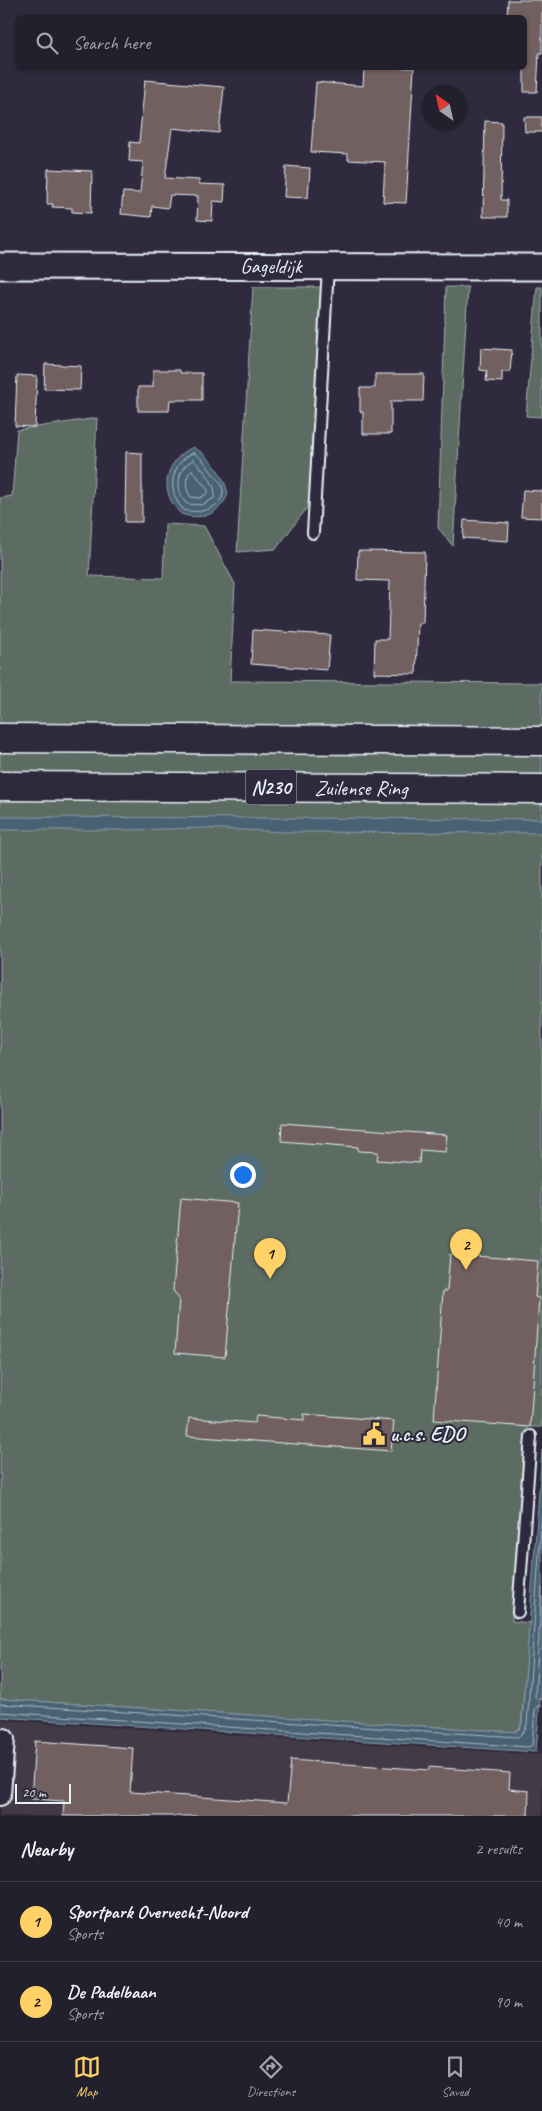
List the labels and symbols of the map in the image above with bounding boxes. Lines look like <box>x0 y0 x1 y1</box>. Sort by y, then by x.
north arrow <box>422 85 467 130</box>
street label: Gageldijk <box>240 253 303 279</box>
road number: N230 <box>246 770 296 804</box>
street label: Zuilense Ring <box>314 775 409 801</box>
your location <box>230 1162 256 1188</box>
pin: 2 <box>450 1229 482 1270</box>
pin: 1 <box>254 1238 286 1279</box>
public building icon: u.c.s. EDO <box>361 1421 387 1447</box>
place label: u.c.s. EDO <box>390 1421 467 1447</box>
scale bar <box>15 1781 71 1804</box>

